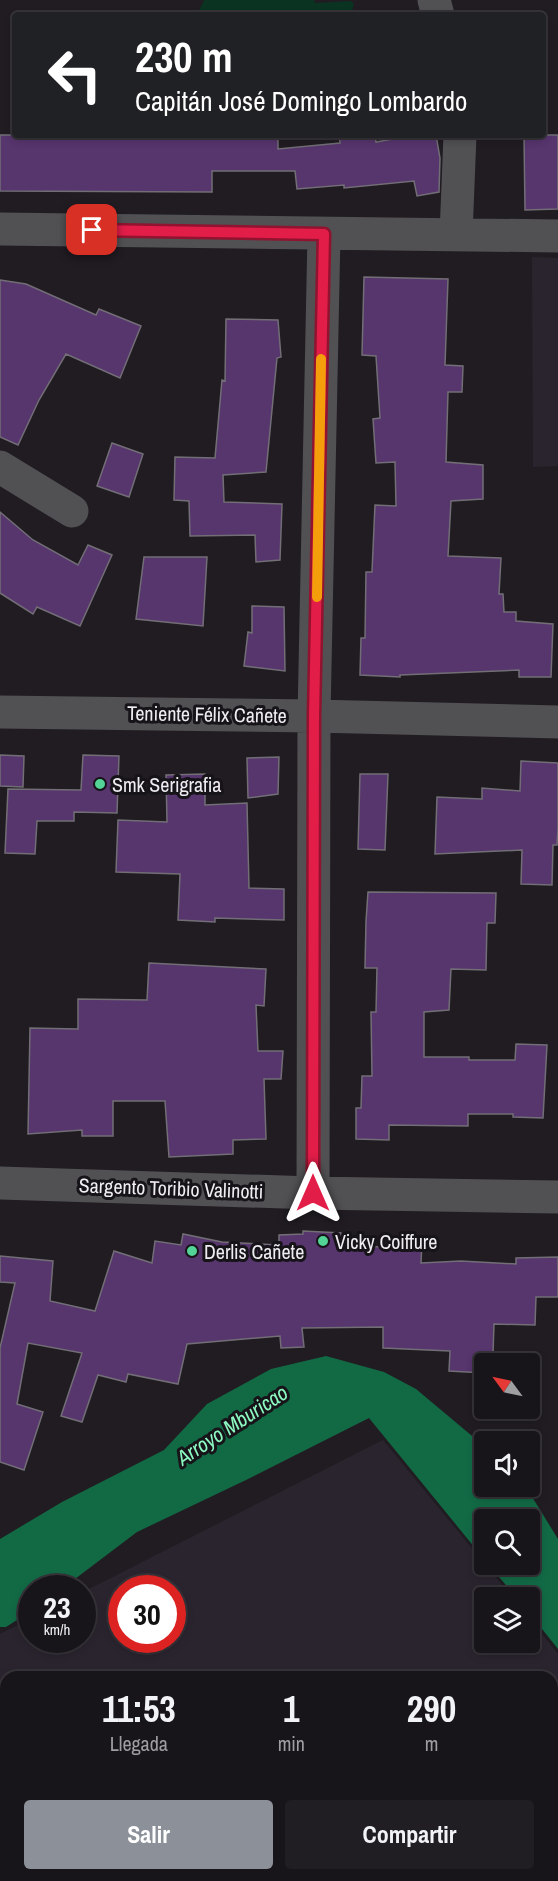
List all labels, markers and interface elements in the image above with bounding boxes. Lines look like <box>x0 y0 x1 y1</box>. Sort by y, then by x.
text: 230 m <box>135 29 233 85</box>
icon: left <box>36 36 114 114</box>
text: Capitán José Domingo Lombardo <box>135 83 467 119</box>
pin <box>66 204 117 255</box>
icon: arrive <box>75 213 108 246</box>
street label: Teniente Félix Cañete <box>127 699 287 729</box>
place label: Smk Serigrafia <box>112 771 221 798</box>
marker: Smk Serigrafia <box>93 777 107 791</box>
position arrow <box>281 1161 345 1225</box>
street label: Sargento Toribio Valinotti <box>78 1171 264 1205</box>
place label: Vicky Coiffure <box>335 1228 437 1255</box>
marker: Vicky Coiffure <box>316 1234 330 1248</box>
place label: Derlis Cañete <box>204 1238 304 1265</box>
marker: Derlis Cañete <box>185 1244 199 1258</box>
north arrow <box>474 1353 540 1419</box>
map controls <box>474 1353 540 1653</box>
water label: Arroyo Mburicao <box>170 1378 293 1472</box>
button: sound <box>474 1431 540 1497</box>
button: search <box>474 1509 540 1575</box>
speed limit sign: 30 <box>108 1575 186 1653</box>
text: 23 <box>43 1587 71 1627</box>
button: layers <box>474 1587 540 1653</box>
text: km/h <box>44 1619 70 1640</box>
text: 11:53 <box>102 1685 176 1733</box>
text: 1 <box>283 1685 300 1733</box>
text: 290 <box>407 1685 456 1733</box>
text: Llegada <box>110 1730 168 1757</box>
text: min <box>278 1730 305 1757</box>
text: m <box>425 1730 438 1757</box>
button: Salir <box>24 1800 273 1869</box>
button: Compartir <box>285 1800 534 1869</box>

